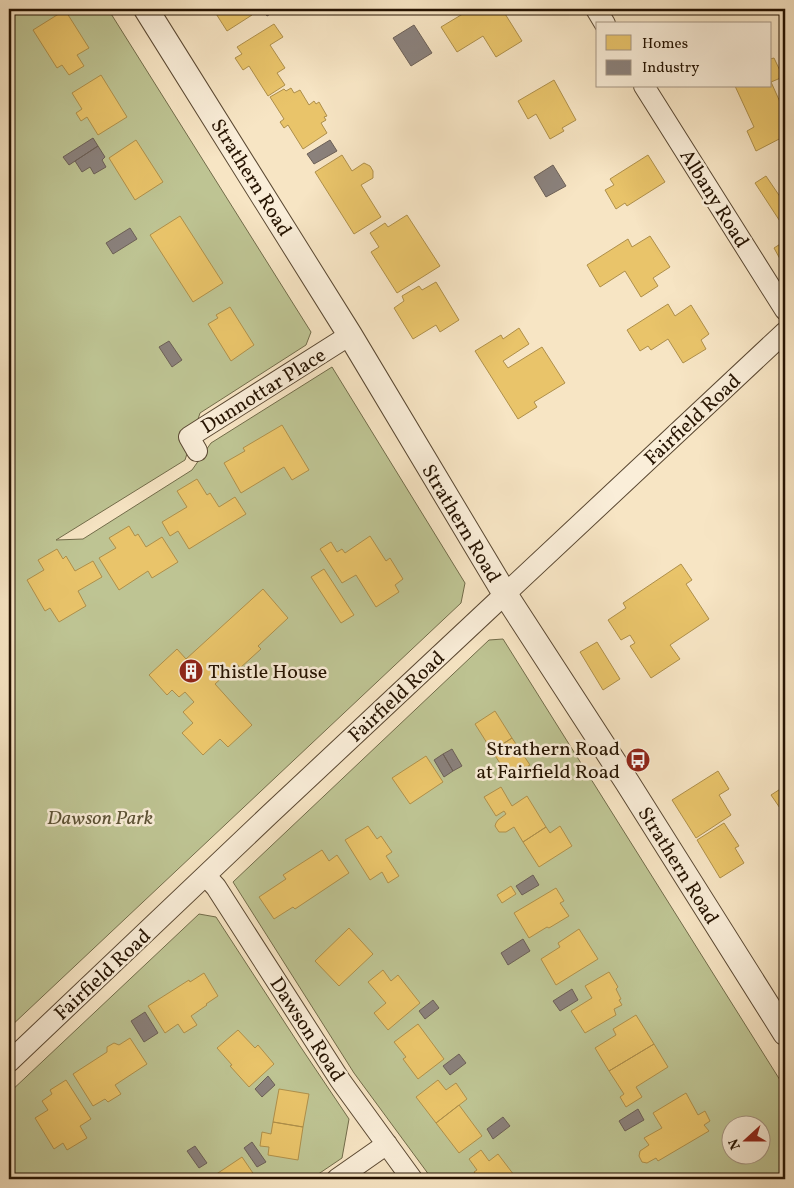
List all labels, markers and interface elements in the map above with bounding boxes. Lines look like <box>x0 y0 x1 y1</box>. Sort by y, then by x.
legend <box>596 22 772 88</box>
text: Homes <box>642 34 688 55</box>
text: Industry <box>642 58 699 79</box>
street label: Strathern Road <box>203 114 298 242</box>
street label: Albany Road <box>672 144 755 254</box>
street label: Dunnottar Place <box>196 342 332 441</box>
street label: Fairfield Road <box>639 368 748 473</box>
street label: Strathern Road <box>414 459 507 589</box>
street label: Fairfield Road <box>343 645 452 750</box>
building icon: Thistle House <box>178 658 204 684</box>
place label: Thistle House <box>208 659 327 687</box>
place label: Strathern Road at Fairfield Road <box>476 736 620 787</box>
bus stop icon: Strathern Road at Fairfield Road <box>625 747 651 773</box>
street label: Strathern Road <box>630 802 725 930</box>
park label: Dawson Park <box>47 805 153 833</box>
street label: Fairfield Road <box>49 923 158 1028</box>
street label: Dawson Road <box>262 972 351 1088</box>
north arrow <box>722 1116 772 1166</box>
text: N <box>725 1136 746 1152</box>

